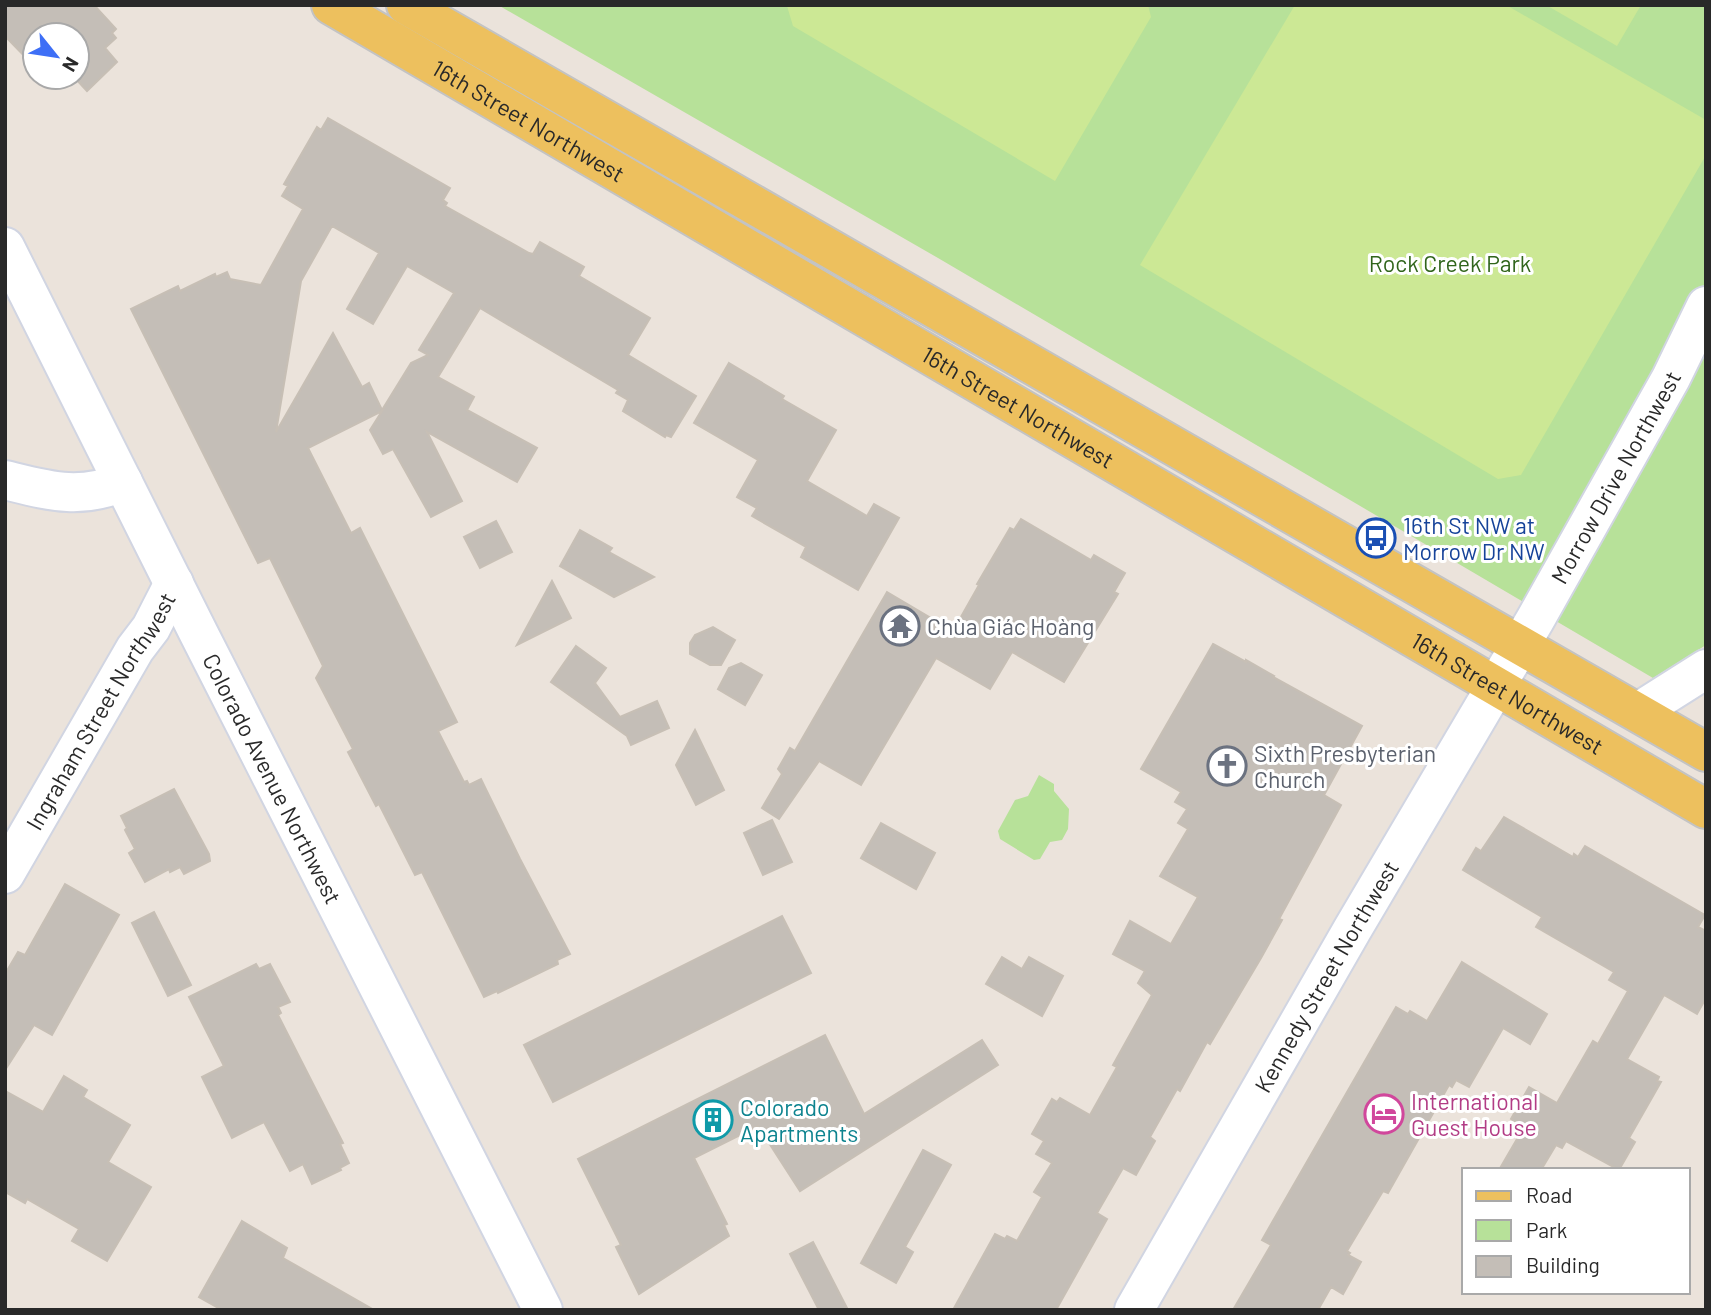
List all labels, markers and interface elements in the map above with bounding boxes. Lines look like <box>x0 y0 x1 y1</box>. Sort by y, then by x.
north arrow <box>21 21 91 91</box>
text: N <box>58 54 84 76</box>
street label: 16th Street Northwest <box>428 54 630 188</box>
park label: Rock Creek Park <box>1369 249 1531 277</box>
street label: 16th Street Northwest <box>917 340 1119 474</box>
street label: Morrow Drive Northwest <box>1544 366 1686 589</box>
place label: 16th St NW at Morrow Dr NW <box>1403 511 1545 565</box>
bus stop icon: 16th St NW at Morrow Dr NW <box>1355 517 1397 559</box>
street label: Ingraham Street Northwest <box>20 588 181 835</box>
temple icon: Chùa Giác Hoàng <box>879 605 921 647</box>
place label: Chùa Giác Hoàng <box>927 612 1094 640</box>
street label: 16th Street Northwest <box>1407 626 1609 760</box>
street label: Colorado Avenue Northwest <box>197 649 348 908</box>
place label: Sixth Presbyterian Church <box>1254 739 1436 793</box>
church icon: Sixth Presbyterian Church <box>1206 745 1248 787</box>
street label: Kennedy Street Northwest <box>1248 855 1404 1097</box>
place label: International Guest House <box>1411 1087 1538 1141</box>
place label: Colorado Apartments <box>740 1093 858 1147</box>
hotel icon: International Guest House <box>1363 1093 1405 1135</box>
building icon: Colorado Apartments <box>692 1099 734 1141</box>
legend <box>1462 1168 1690 1294</box>
text: Road <box>1526 1182 1572 1207</box>
text: Park <box>1526 1217 1567 1242</box>
text: Building <box>1526 1252 1600 1277</box>

